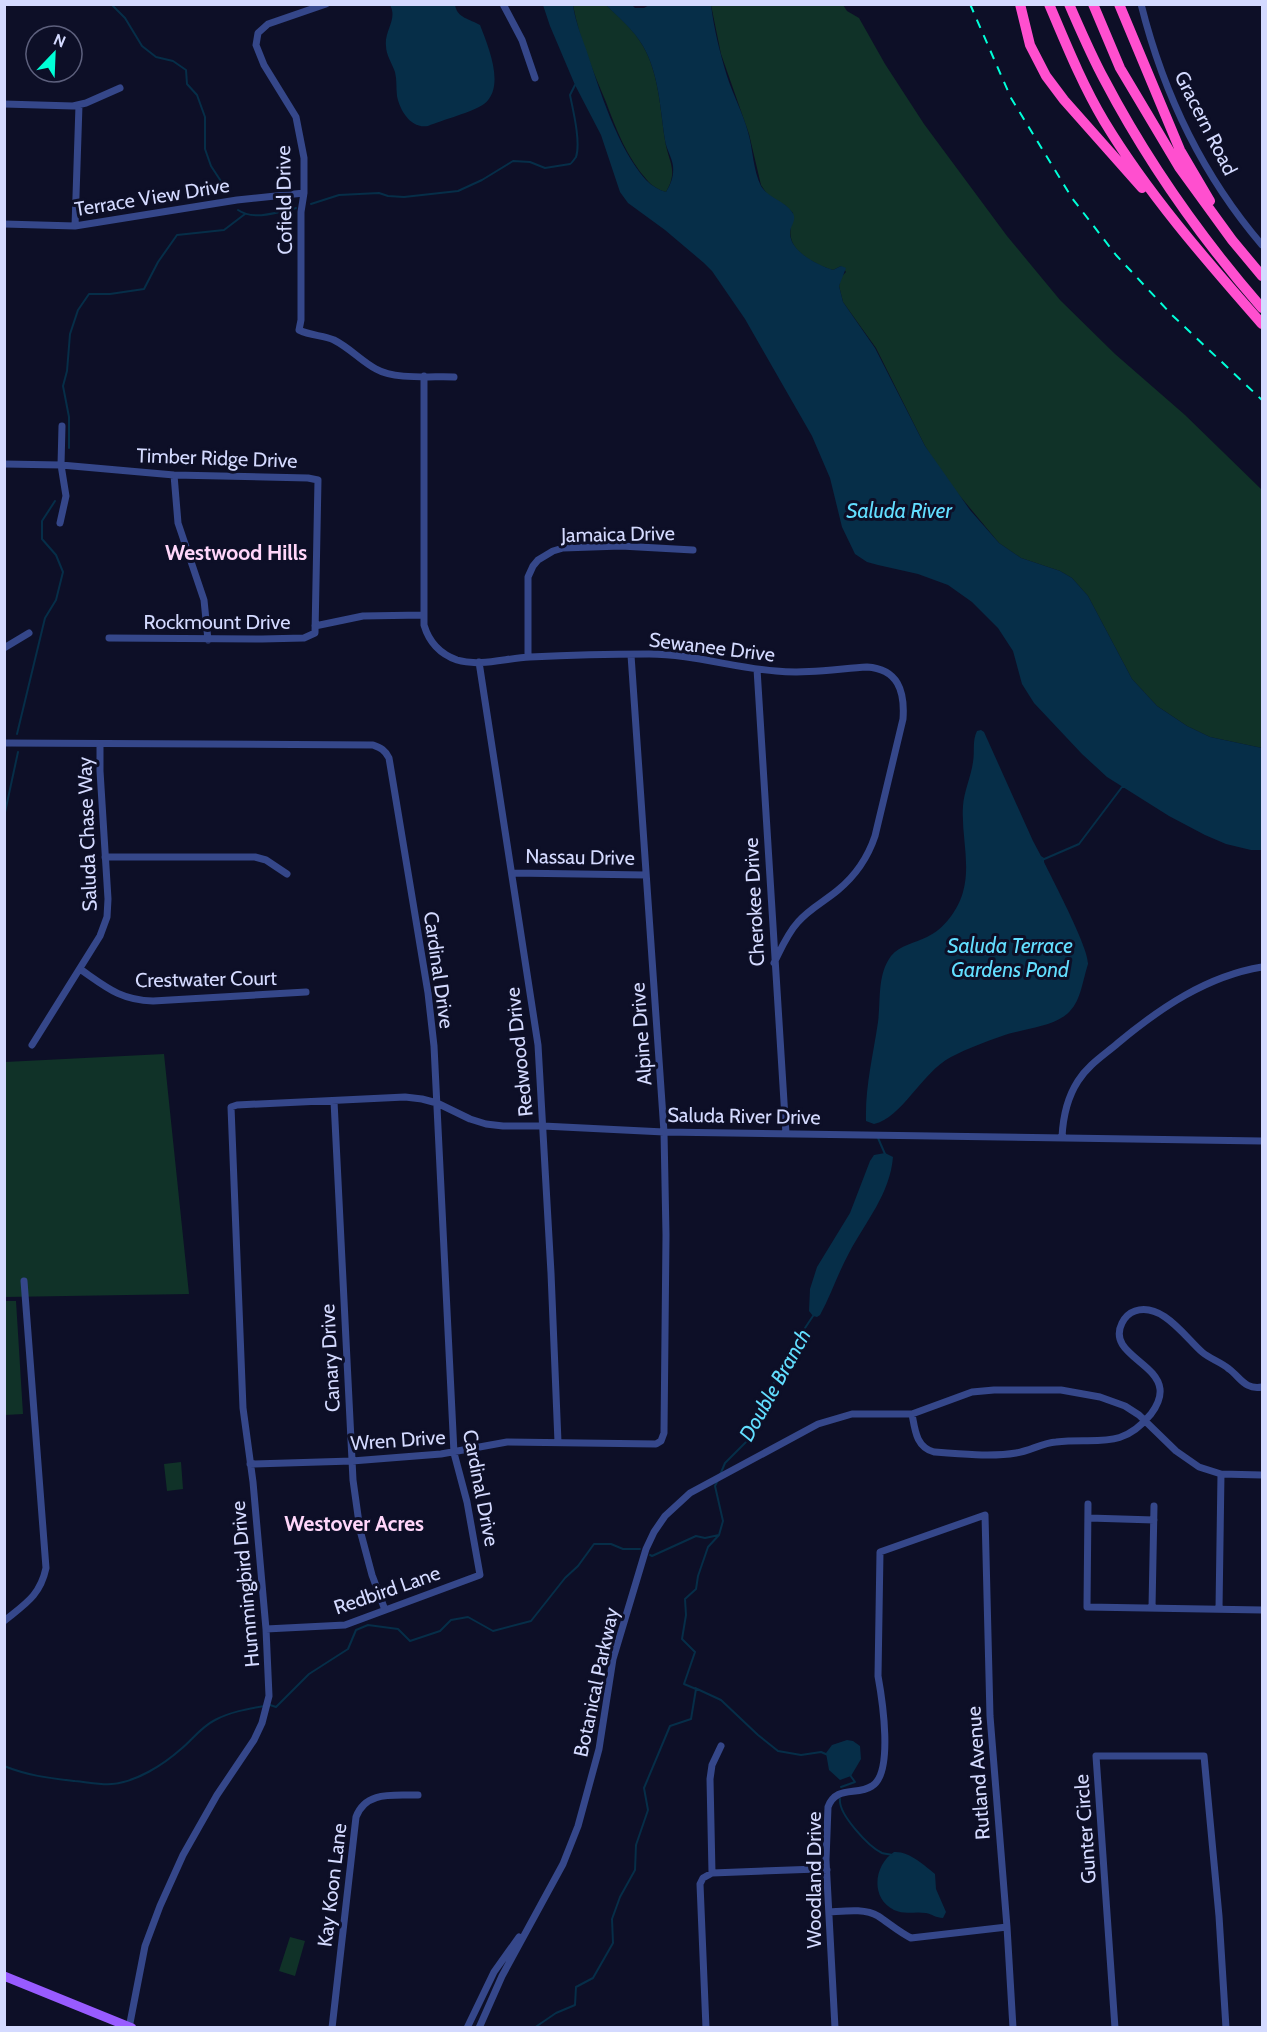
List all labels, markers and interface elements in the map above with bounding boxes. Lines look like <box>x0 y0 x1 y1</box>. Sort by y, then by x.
north arrow <box>24 24 84 84</box>
text: N <box>51 30 69 52</box>
street label: Gracern Road <box>1170 67 1242 179</box>
street label: Cofield Drive <box>271 145 297 255</box>
street label: Terrace View Drive <box>73 173 231 221</box>
street label: Timber Ridge Drive <box>136 443 298 473</box>
water label: Saluda River <box>846 498 953 523</box>
street label: Jamaica Drive <box>560 521 675 547</box>
district label: Westwood Hills <box>165 540 307 565</box>
street label: Rockmount Drive <box>144 610 290 634</box>
street label: Sewanee Drive <box>648 627 776 667</box>
street label: Saluda Chase Way <box>72 756 102 912</box>
street label: Cherokee Drive <box>739 837 769 967</box>
street label: Nassau Drive <box>525 844 635 870</box>
street label: Cardinal Drive <box>419 910 459 1030</box>
water label: Saluda Terrace Gardens Pond <box>947 933 1073 982</box>
street label: Crestwater Court <box>135 966 277 992</box>
street label: Alpine Drive <box>625 982 657 1086</box>
street label: Redwood Drive <box>500 986 538 1118</box>
street label: Saluda River Drive <box>667 1103 821 1129</box>
street label: Canary Drive <box>315 1303 345 1413</box>
water label: Double Branch <box>733 1324 816 1445</box>
street label: Wren Drive <box>350 1425 446 1455</box>
street label: Cardinal Drive <box>458 1428 504 1548</box>
street label: Hummingbird Drive <box>226 1500 264 1668</box>
district label: Westover Acres <box>284 1511 424 1536</box>
street label: Redbird Lane <box>331 1561 443 1619</box>
street label: Botanical Parkway <box>568 1605 624 1759</box>
street label: Rutland Avenue <box>961 1706 995 1840</box>
street label: Gunter Circle <box>1069 1773 1101 1885</box>
street label: Woodland Drive <box>802 1811 826 1949</box>
street label: Kay Koon Lane <box>313 1822 351 1948</box>

